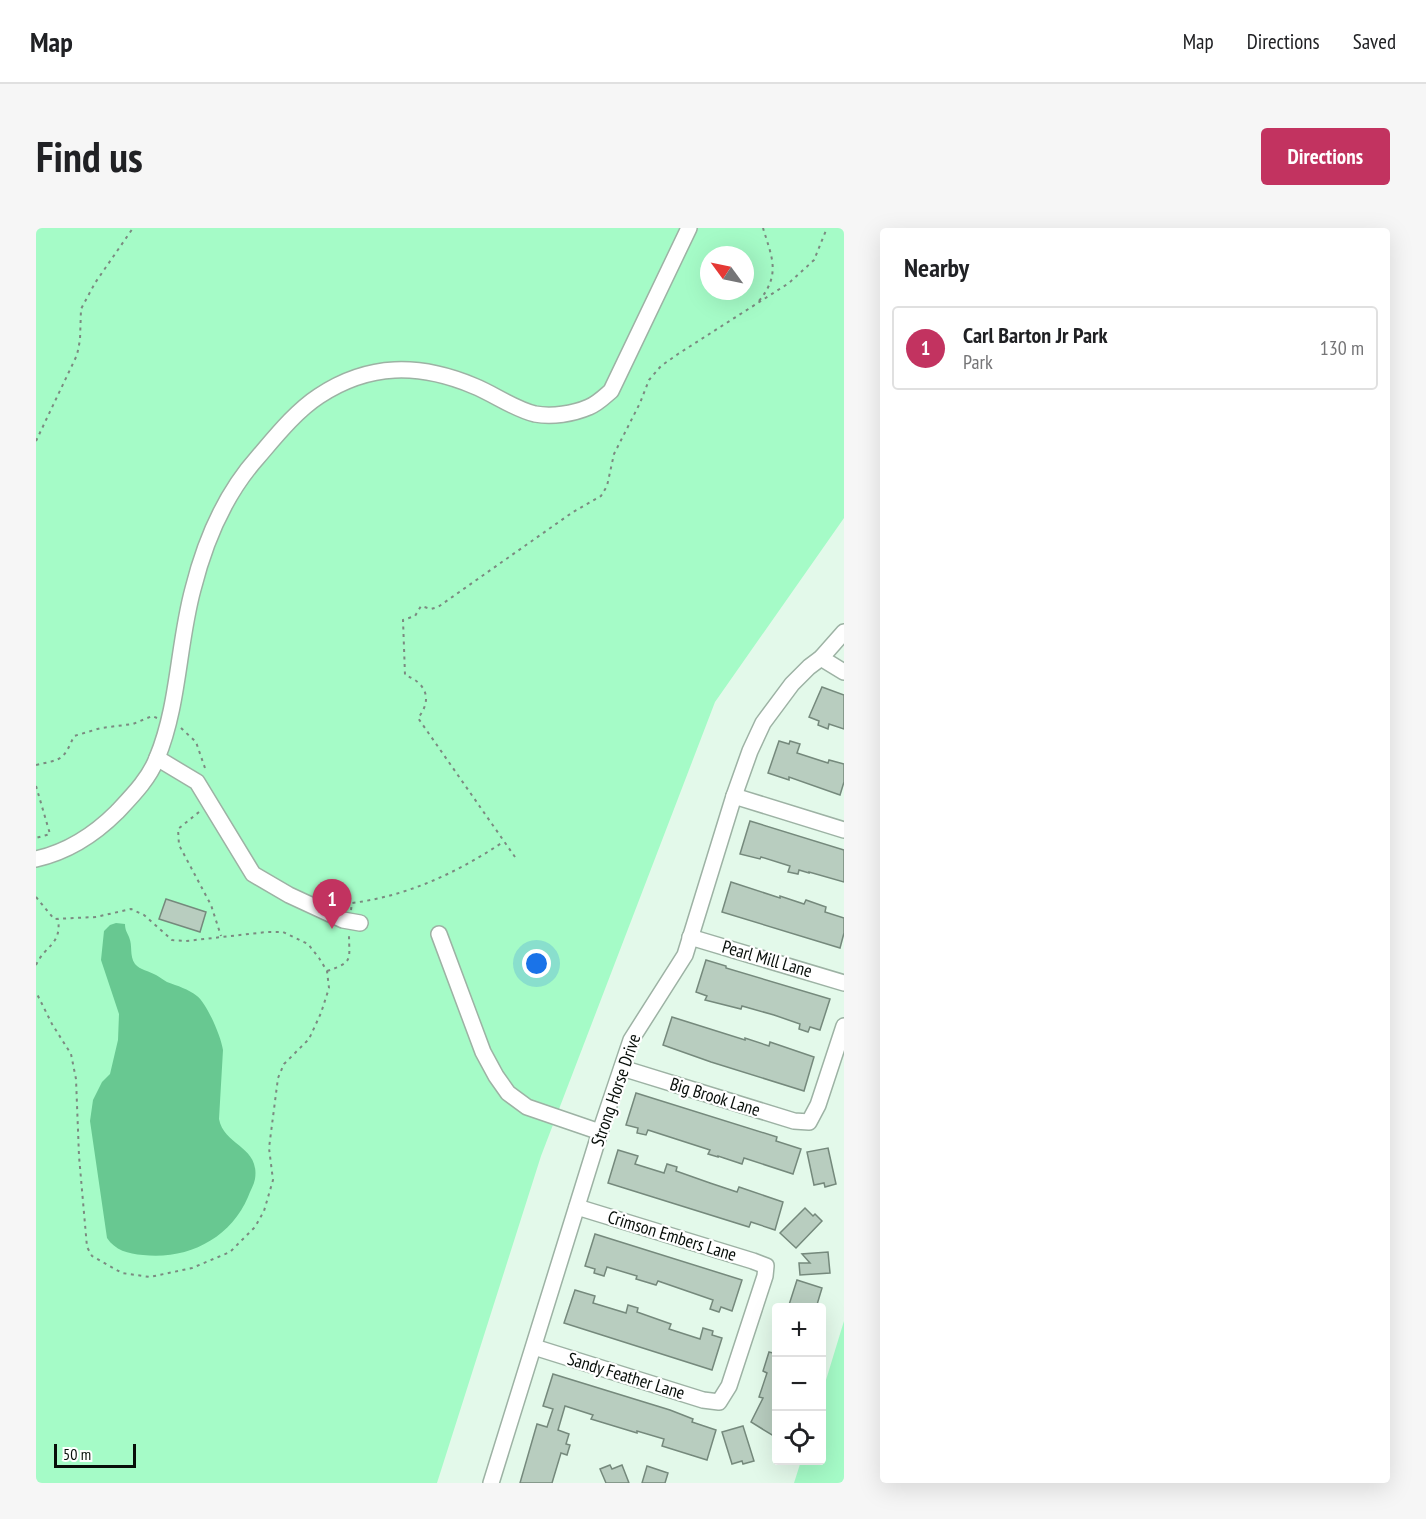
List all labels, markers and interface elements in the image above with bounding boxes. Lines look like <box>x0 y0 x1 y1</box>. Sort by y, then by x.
text: Map <box>30 23 73 60</box>
text: Map <box>1183 28 1214 55</box>
text: Directions <box>1247 28 1320 55</box>
text: Saved <box>1353 28 1396 55</box>
button: Directions <box>1261 128 1390 185</box>
text: Find us <box>36 129 143 184</box>
north arrow <box>700 246 754 300</box>
text: Nearby <box>904 251 969 284</box>
text: Carl Barton Jr Park <box>963 321 1108 349</box>
text: 1 <box>921 335 930 361</box>
text: 130 m <box>1320 335 1364 361</box>
text: Park <box>963 349 993 375</box>
pin: 1 <box>312 880 352 929</box>
street label: Pearl Mill Lane <box>720 935 815 982</box>
your location <box>522 949 551 978</box>
street label: Strong Horse Drive <box>586 1031 645 1149</box>
street label: Big Brook Lane <box>667 1072 763 1121</box>
street label: Crimson Embers Lane <box>605 1205 739 1266</box>
map controls <box>772 1303 826 1465</box>
button: + <box>772 1303 826 1357</box>
street label: Sandy Feather Lane <box>565 1347 688 1404</box>
button: − <box>772 1357 826 1411</box>
button: locate <box>772 1411 826 1465</box>
scale bar <box>54 1441 136 1468</box>
text: 50 m <box>63 1444 91 1464</box>

